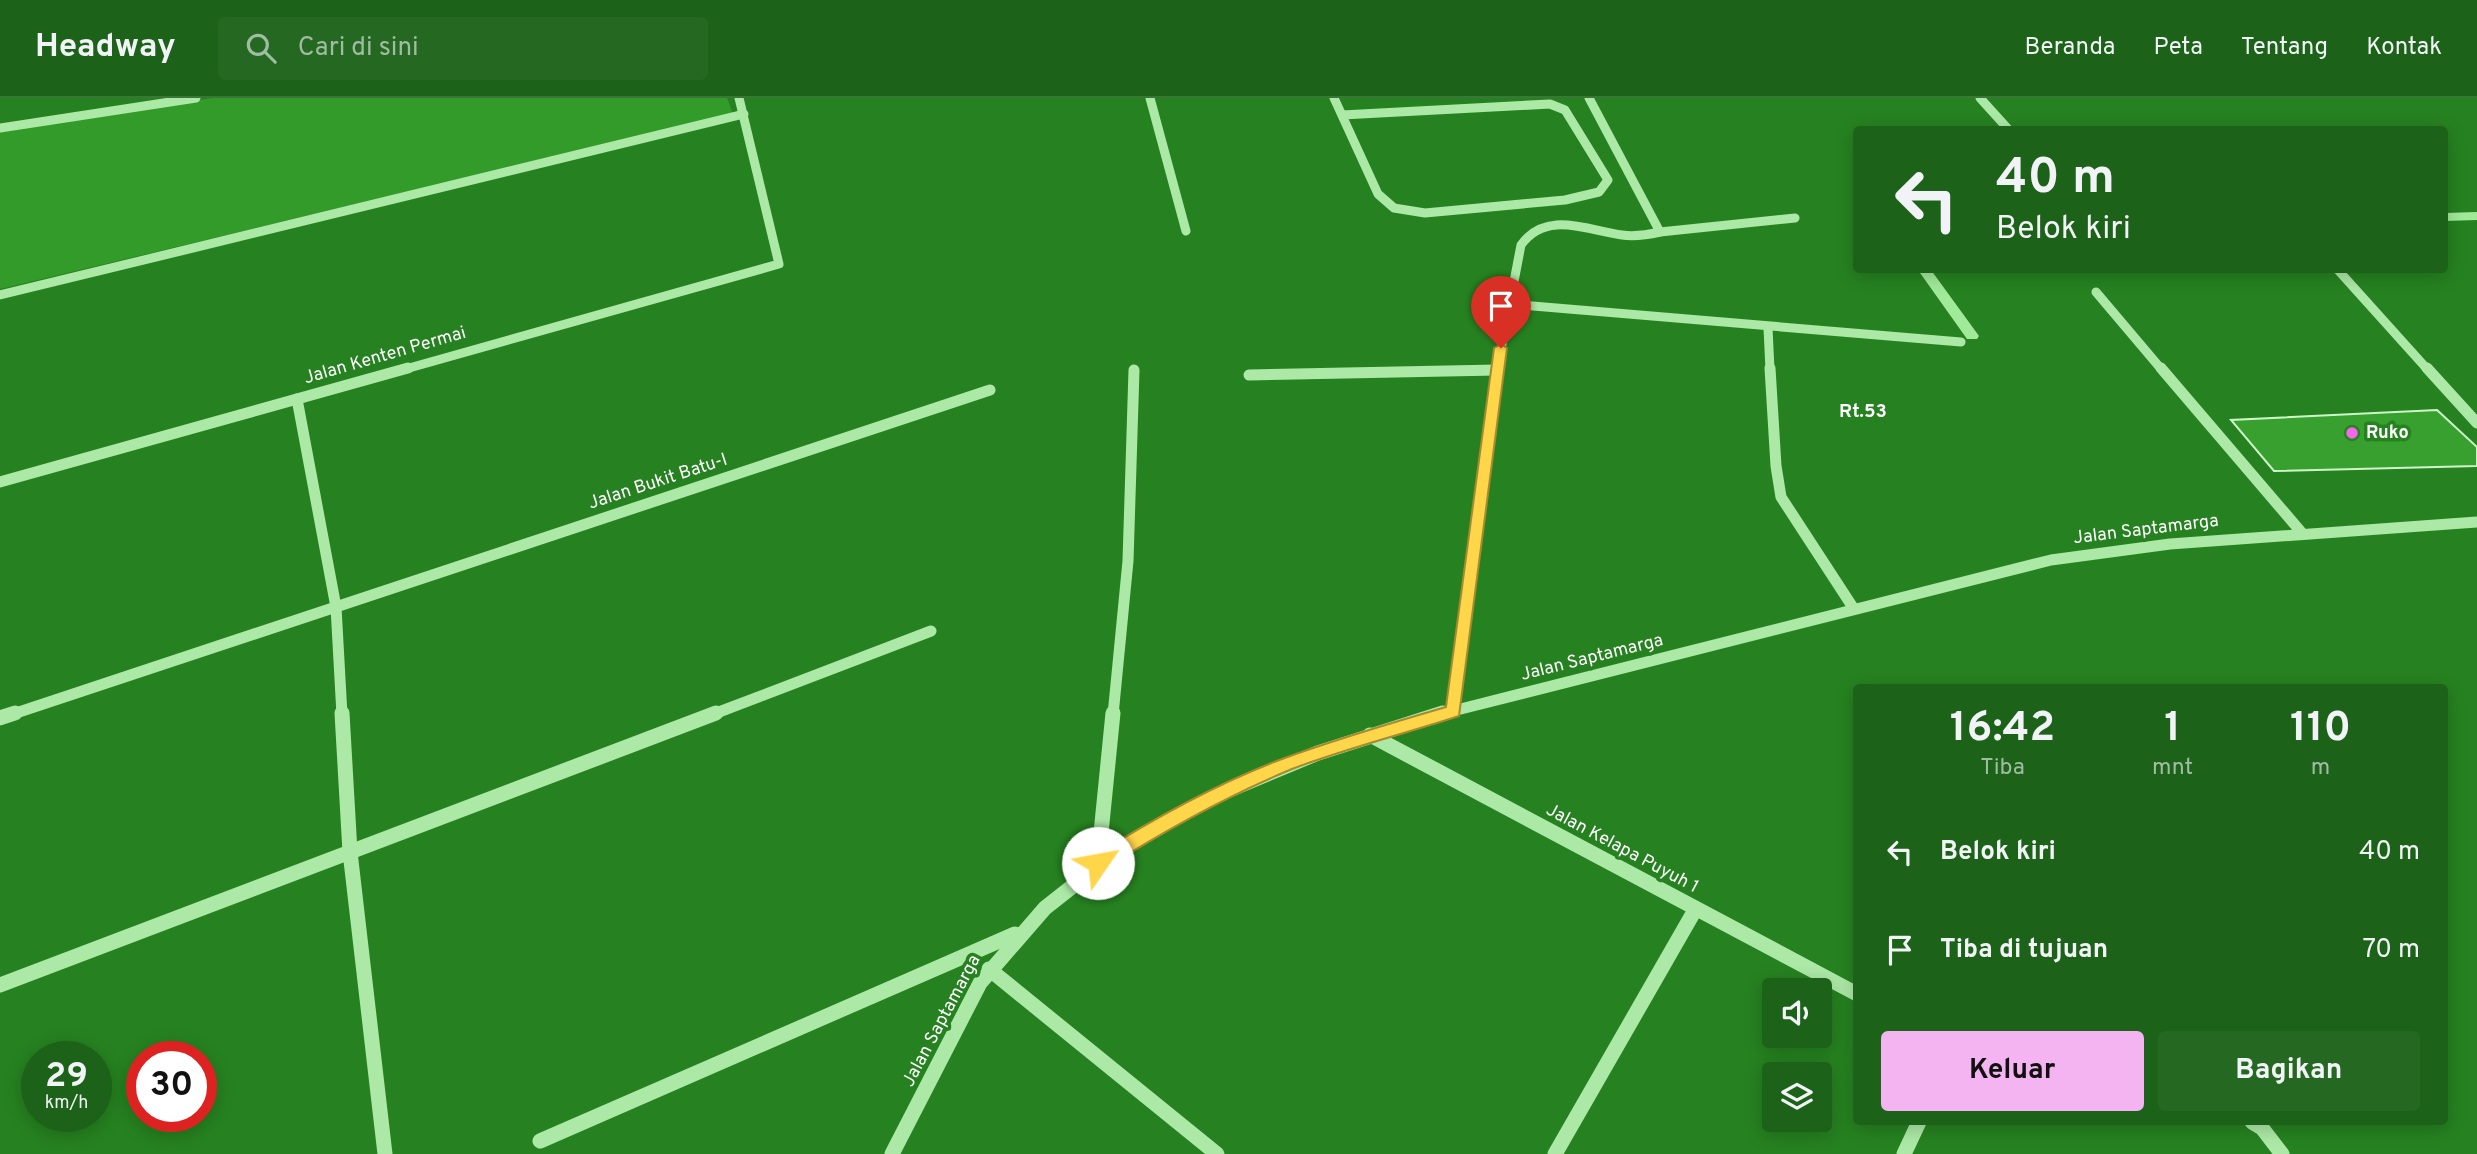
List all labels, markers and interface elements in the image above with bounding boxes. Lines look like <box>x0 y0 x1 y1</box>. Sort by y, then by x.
search box <box>218 17 708 80</box>
text: Headway <box>35 27 176 69</box>
icon: search <box>242 29 280 67</box>
text: Cari di sini <box>298 32 419 65</box>
text: Beranda <box>2025 33 2116 63</box>
text: Peta <box>2154 33 2203 63</box>
text: Tentang <box>2241 33 2328 63</box>
text: Kontak <box>2366 33 2442 63</box>
text: 40 m <box>1996 149 2115 211</box>
icon: left <box>1881 154 1972 245</box>
text: Belok kiri <box>1996 210 2131 250</box>
pin <box>1471 276 1531 348</box>
icon: arrive <box>1482 287 1520 325</box>
street label: Jalan Kenten Permai <box>301 322 469 390</box>
district label: Rt.53 <box>1839 400 1887 424</box>
place label: Ruko <box>2366 422 2409 445</box>
marker: Ruko <box>2344 425 2360 441</box>
street label: Jalan Bukit Batu-I <box>586 449 730 515</box>
street label: Jalan Saptamarga <box>2072 510 2220 550</box>
street label: Jalan Saptamarga <box>1518 629 1666 687</box>
text: 16:42 <box>1950 703 2055 756</box>
text: 1 <box>2164 703 2181 756</box>
text: 110 <box>2290 703 2351 756</box>
text: Tiba <box>1980 754 2025 783</box>
text: mnt <box>2152 754 2193 783</box>
text: m <box>2311 754 2330 783</box>
street label: Jalan Kelapa Puyuh 1 <box>1542 799 1702 899</box>
position arrow <box>1061 826 1135 900</box>
icon: left <box>1881 833 1919 871</box>
text: Belok kiri <box>1940 836 2056 869</box>
text: 40 m <box>2359 836 2420 869</box>
icon: arrive <box>1881 931 1919 969</box>
text: Tiba di tujuan <box>1940 934 2108 967</box>
text: 70 m <box>2362 934 2420 967</box>
street label: Jalan Saptamarga <box>898 951 986 1091</box>
map controls <box>1762 978 1832 1132</box>
button: sound <box>1762 978 1832 1048</box>
button: Keluar <box>1881 1031 2144 1111</box>
button: Bagikan <box>2158 1031 2420 1111</box>
speed limit sign: 30 <box>126 1041 217 1132</box>
text: 29 <box>45 1055 88 1099</box>
button: layers <box>1762 1062 1832 1132</box>
text: km/h <box>45 1092 88 1115</box>

